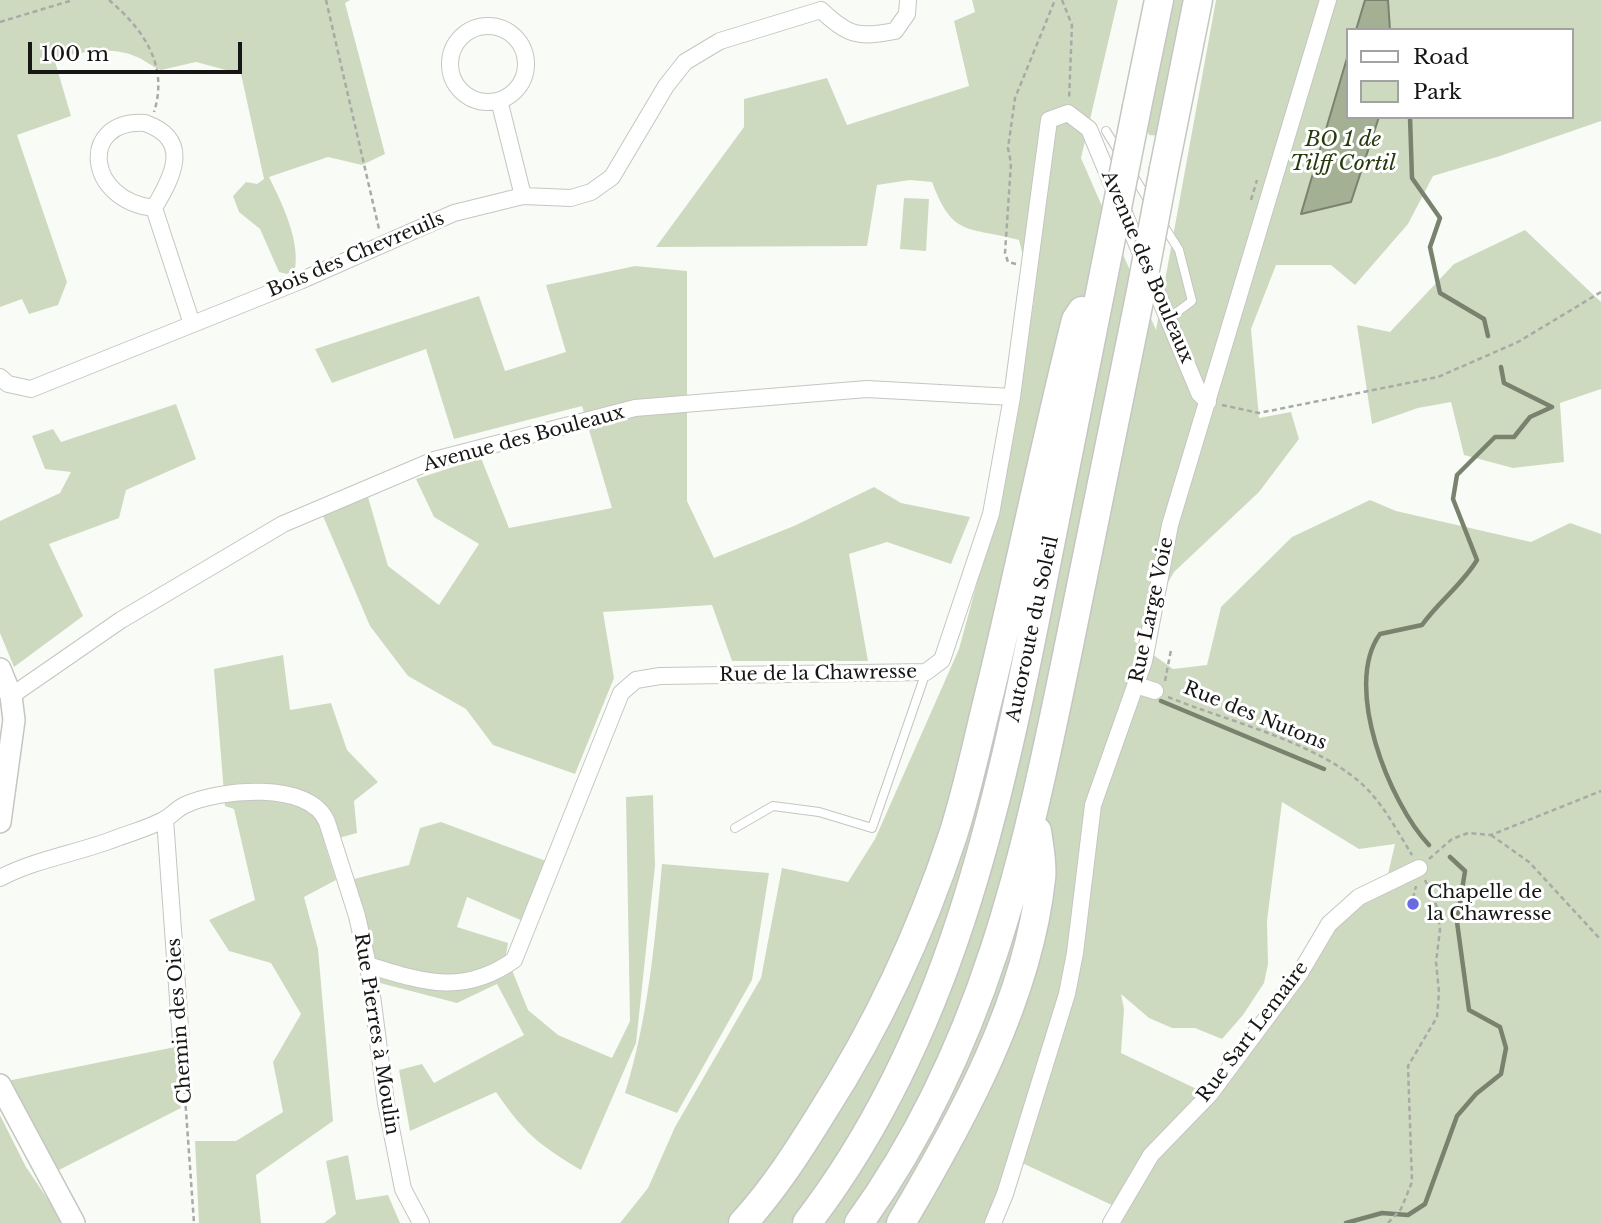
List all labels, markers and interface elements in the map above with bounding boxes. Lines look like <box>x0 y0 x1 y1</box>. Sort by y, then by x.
scale bar <box>32 28 245 72</box>
legend <box>1346 28 1573 119</box>
text: 100 m <box>41 41 109 67</box>
text: Road <box>1413 44 1469 70</box>
text: Park <box>1413 79 1462 105</box>
water label: BO 1 de Tilff Cortil <box>1290 127 1396 177</box>
street label: Avenue des Bouleaux <box>1096 167 1198 367</box>
street label: Bois des Chevreuils <box>264 207 448 303</box>
street label: Avenue des Bouleaux <box>421 401 627 477</box>
street label: Autoroute du Soleil <box>1002 534 1064 724</box>
street label: Rue Large Voie <box>1125 535 1179 685</box>
street label: Rue de la Chawresse <box>719 661 917 687</box>
street label: Rue des Nutons <box>1180 677 1330 755</box>
place label: Chapelle de la Chawresse <box>1427 882 1552 926</box>
marker: Chapelle de la Chawresse <box>1405 896 1421 912</box>
street label: Rue Pierres à Moulin <box>349 931 403 1137</box>
street label: Chemin des Oies <box>163 937 197 1105</box>
street label: Rue Sart Lemaire <box>1193 957 1313 1107</box>

